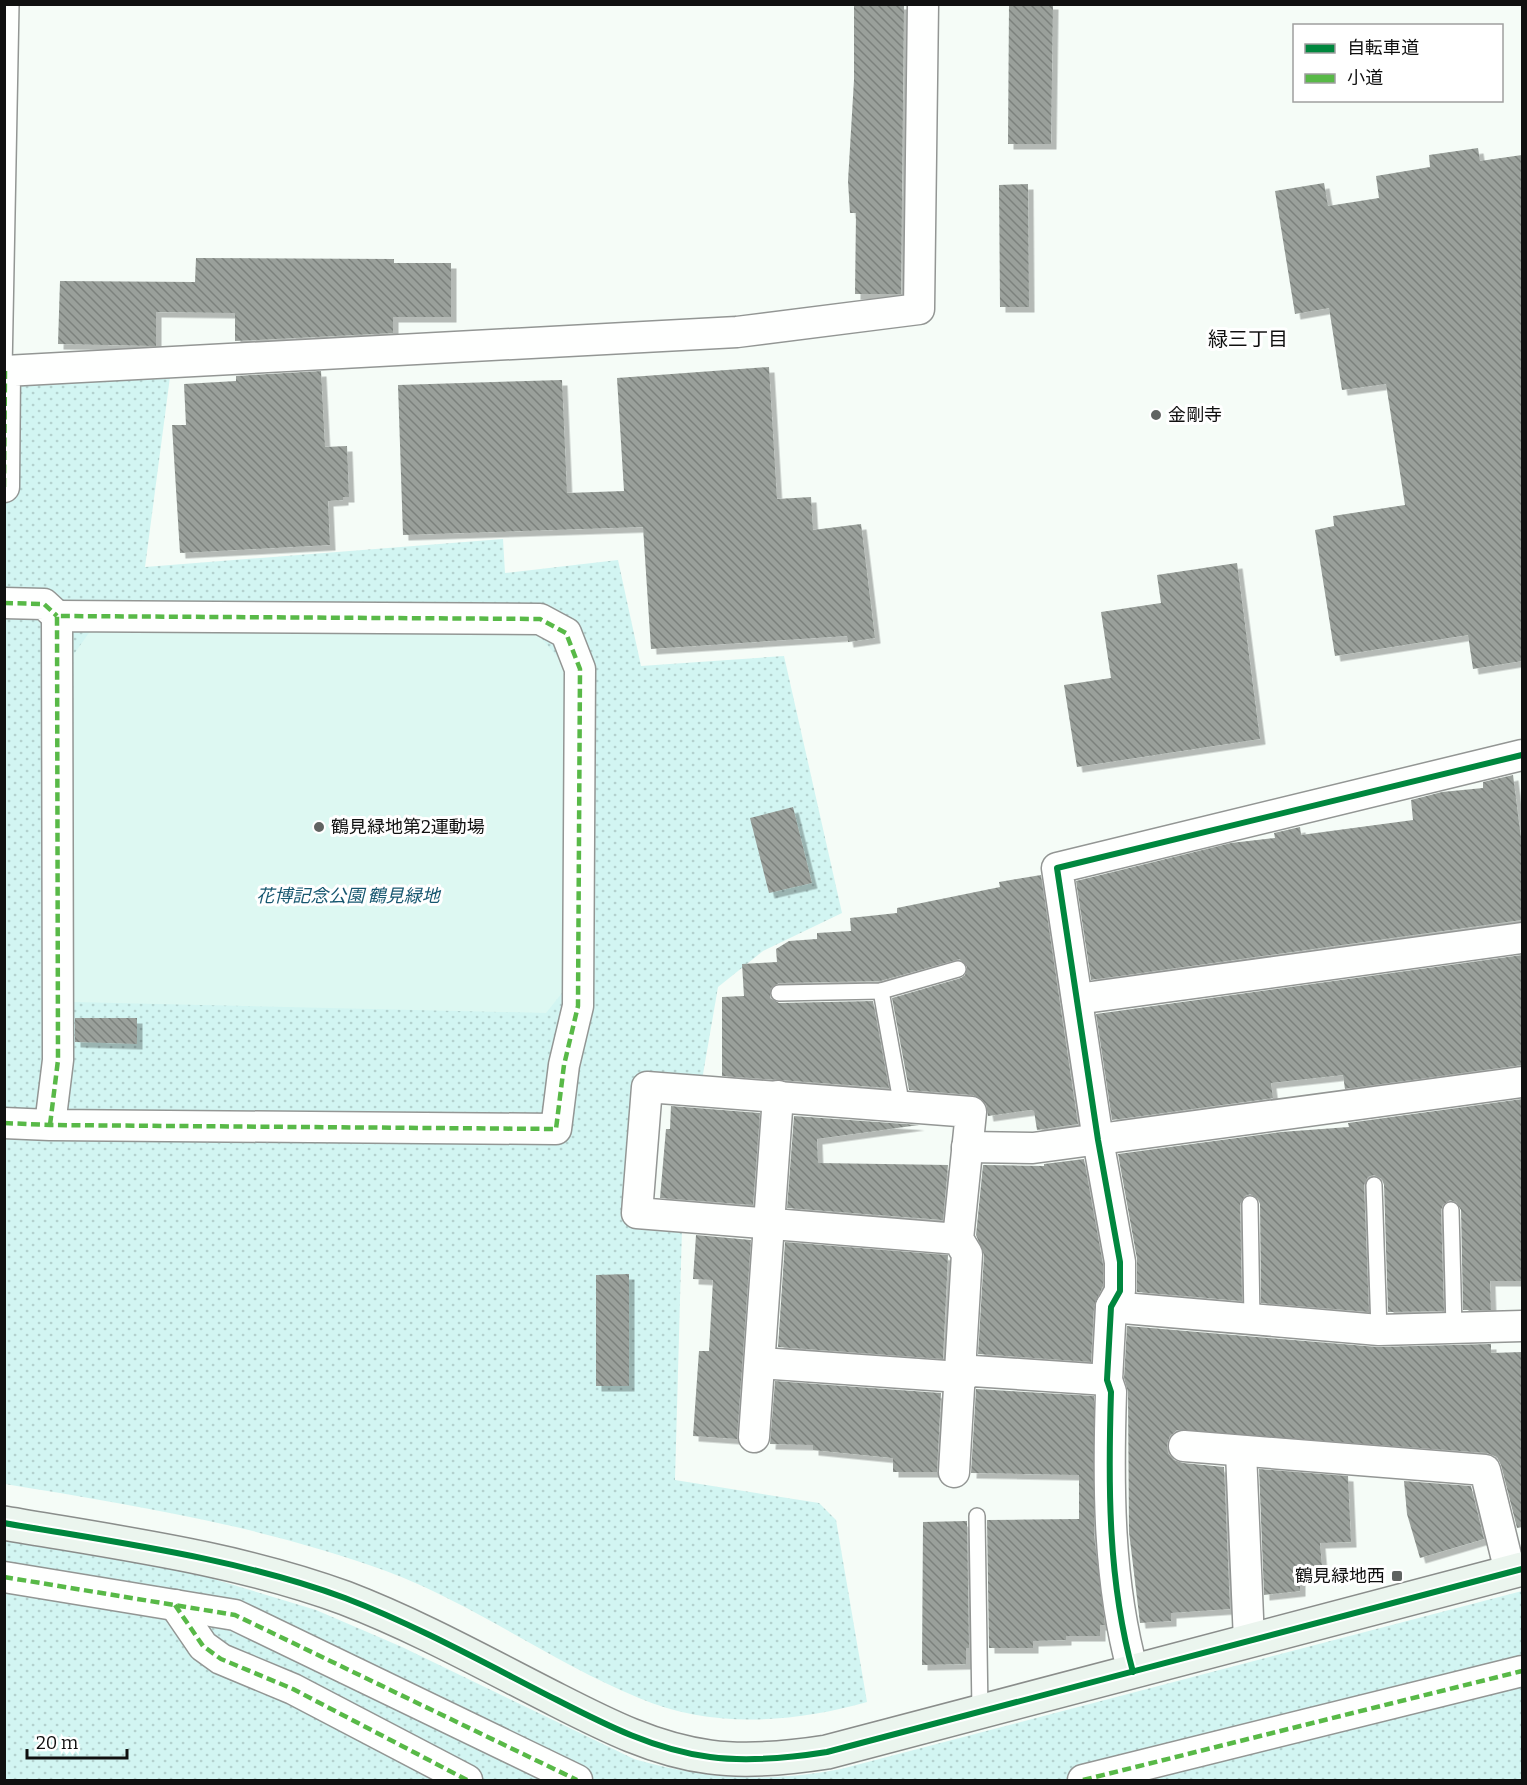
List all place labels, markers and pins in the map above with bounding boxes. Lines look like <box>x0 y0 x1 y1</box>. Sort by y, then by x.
place label: 金剛寺 <box>1168 404 1222 426</box>
marker: 金剛寺 <box>1149 408 1163 422</box>
place label: 鶴見緑地第2運動場 <box>331 816 485 838</box>
marker: 鶴見緑地第2運動場 <box>312 820 326 834</box>
place label: 鶴見緑地西 <box>1295 1565 1385 1587</box>
marker: 鶴見緑地西 <box>1390 1569 1404 1583</box>

